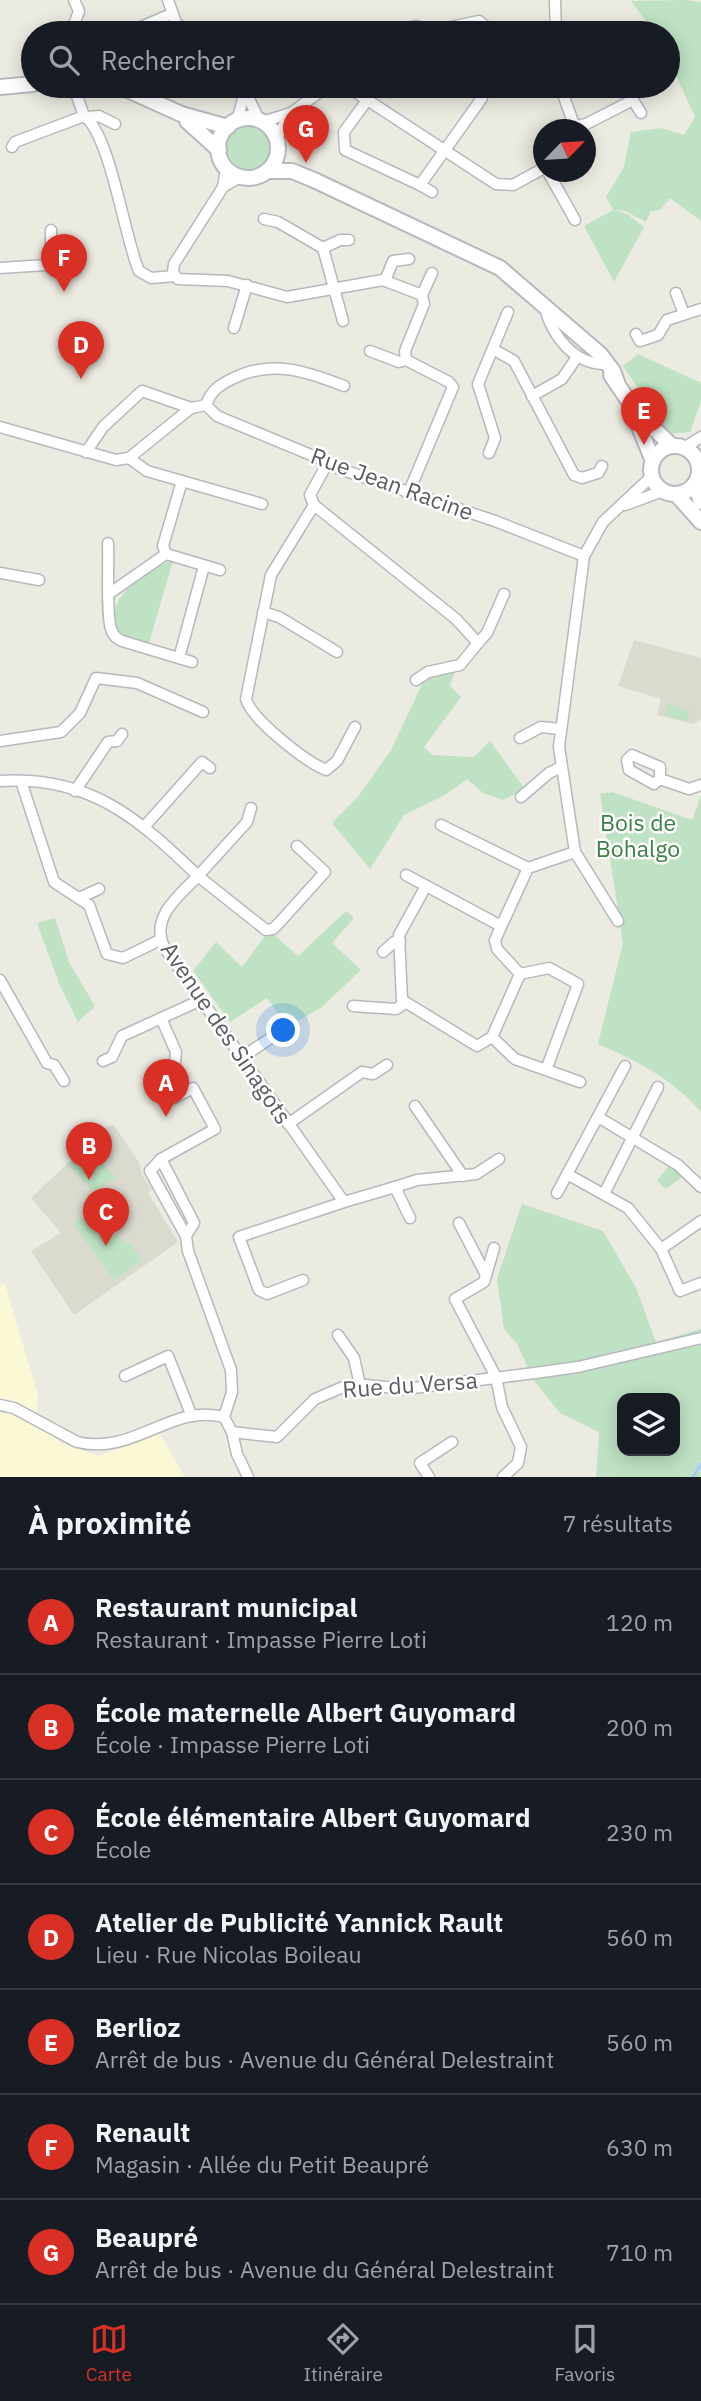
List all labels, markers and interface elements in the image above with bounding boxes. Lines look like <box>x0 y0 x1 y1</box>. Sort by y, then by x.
search box <box>21 21 680 98</box>
icon: search <box>45 41 83 79</box>
text: Rechercher <box>101 43 235 77</box>
pin: G <box>283 105 329 163</box>
north arrow <box>533 119 596 182</box>
pin: F <box>41 234 87 292</box>
pin: D <box>58 321 104 379</box>
pin: E <box>621 387 667 445</box>
street label: Rue Jean Racine <box>307 440 478 526</box>
park label: Bois de Bohalgo <box>596 807 680 863</box>
street label: Avenue des Sinagots <box>155 937 297 1129</box>
your location <box>266 1013 300 1047</box>
pin: A <box>143 1059 189 1117</box>
pin: B <box>66 1122 112 1180</box>
pin: C <box>83 1188 129 1246</box>
street label: Rue du Versa <box>341 1364 479 1404</box>
map controls <box>617 1393 680 1456</box>
button: layers <box>617 1393 680 1456</box>
text: À proximité <box>28 1503 191 1542</box>
text: 7 résultats <box>563 1508 673 1538</box>
text: Restaurant municipal <box>95 1590 357 1624</box>
text: A <box>43 1607 59 1637</box>
text: 120 m <box>606 1607 673 1637</box>
text: Restaurant · Impasse Pierre Loti <box>95 1624 427 1654</box>
text: École maternelle Albert Guyomard <box>95 1695 516 1729</box>
text: B <box>43 1712 59 1742</box>
text: 200 m <box>606 1712 673 1742</box>
text: École · Impasse Pierre Loti <box>95 1729 370 1759</box>
text: École élémentaire Albert Guyomard <box>95 1800 530 1834</box>
text: C <box>44 1817 58 1847</box>
text: 230 m <box>606 1817 673 1847</box>
text: École <box>95 1834 151 1864</box>
text: Atelier de Publicité Yannick Rault <box>95 1905 503 1939</box>
text: D <box>43 1922 59 1952</box>
text: 560 m <box>606 1922 673 1952</box>
text: Lieu · Rue Nicolas Boileau <box>95 1939 362 1969</box>
text: Berlioz <box>95 2010 181 2044</box>
text: E <box>44 2027 58 2057</box>
text: 560 m <box>606 2027 673 2057</box>
text: Arrêt de bus · Avenue du Général Delestraint <box>95 2044 554 2074</box>
text: Renault <box>95 2115 190 2149</box>
text: F <box>44 2132 58 2162</box>
text: 630 m <box>606 2132 673 2162</box>
text: Magasin · Allée du Petit Beaupré <box>95 2149 429 2179</box>
text: Beaupré <box>95 2220 198 2254</box>
text: G <box>43 2237 59 2267</box>
text: 710 m <box>606 2237 673 2267</box>
text: Arrêt de bus · Avenue du Général Delestraint <box>95 2254 554 2284</box>
tab: Carte <box>86 2320 132 2386</box>
tab: Itinéraire <box>303 2320 383 2386</box>
tab: Favoris <box>554 2320 615 2386</box>

